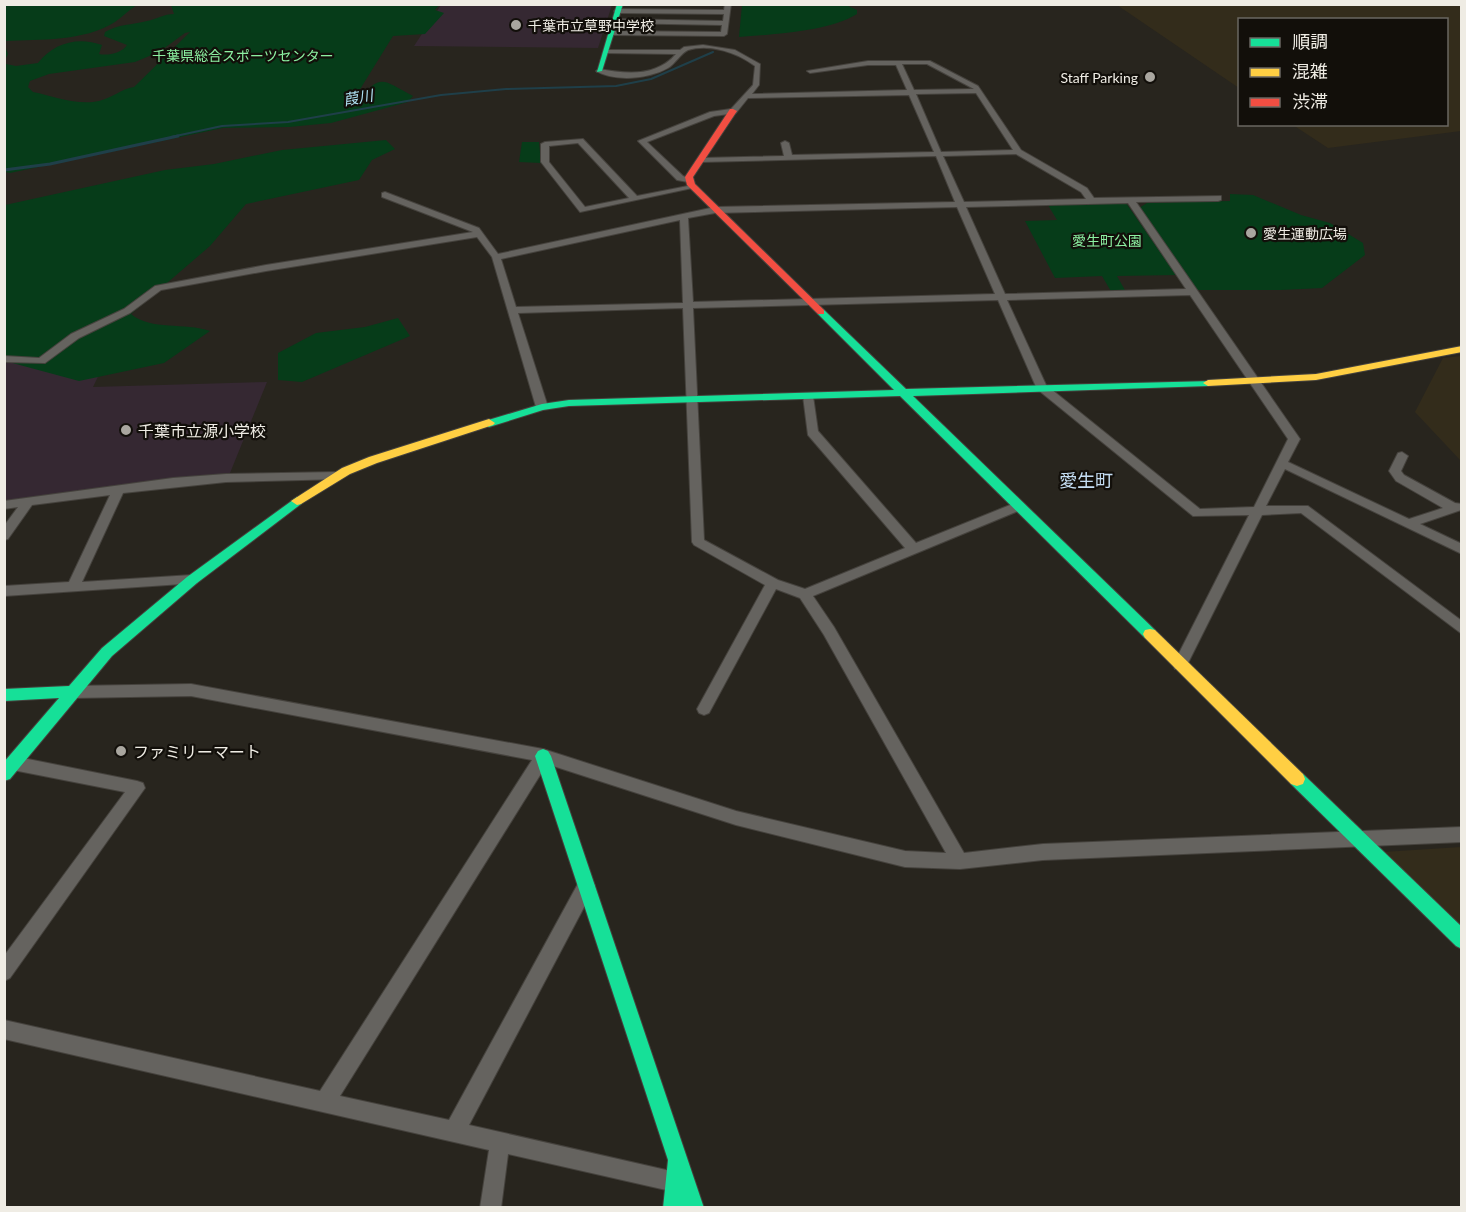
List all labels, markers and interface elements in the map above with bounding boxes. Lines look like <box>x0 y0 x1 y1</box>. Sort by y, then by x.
place label: 千葉市立草野中学校 <box>528 17 654 34</box>
marker: 千葉市立草野中学校 <box>509 18 523 32</box>
legend <box>1238 18 1448 126</box>
text: 順調 <box>1292 30 1328 52</box>
park label: 千葉県総合スポーツセンター <box>152 47 334 64</box>
text: 混雑 <box>1292 60 1328 82</box>
place label: Staff Parking <box>1060 69 1138 86</box>
marker: Staff Parking <box>1143 70 1157 84</box>
water label: 葭川 <box>342 85 376 108</box>
text: 渋滞 <box>1292 90 1328 112</box>
place label: 愛生運動広場 <box>1263 225 1347 242</box>
marker: 愛生運動広場 <box>1244 226 1258 240</box>
park label: 愛生町公園 <box>1072 232 1142 249</box>
place label: 千葉市立源小学校 <box>138 421 266 440</box>
marker: 千葉市立源小学校 <box>119 423 133 437</box>
district label: 愛生町 <box>1059 469 1113 491</box>
place label: ファミリーマート <box>133 742 261 761</box>
marker: ファミリーマート <box>114 744 128 758</box>

